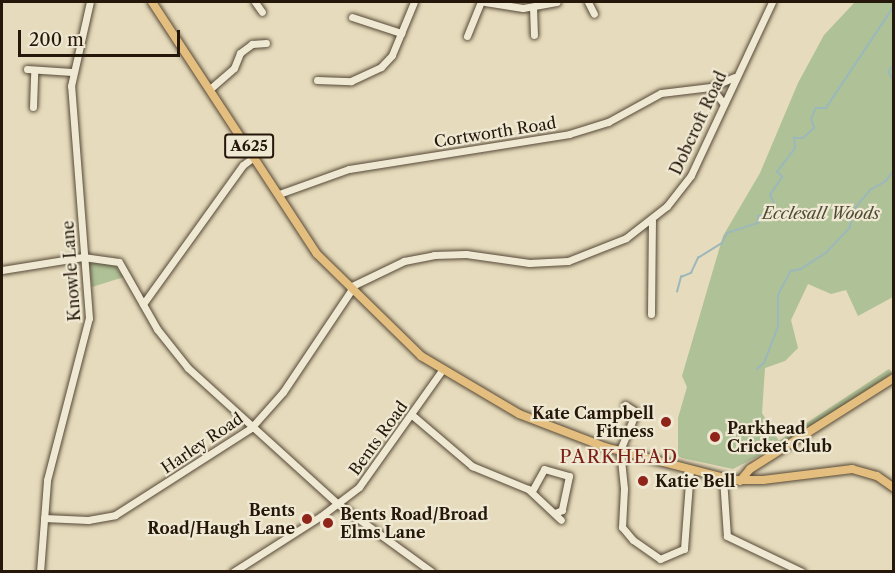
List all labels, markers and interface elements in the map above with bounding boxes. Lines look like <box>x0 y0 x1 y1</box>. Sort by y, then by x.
scale bar <box>21 18 183 56</box>
text: 200 m <box>29 29 84 51</box>
street label: Dobcroft Road <box>666 68 730 178</box>
street label: Cortworth Road <box>433 113 557 151</box>
road number: A625 <box>224 134 274 158</box>
park label: Ecclesall Woods <box>762 203 880 223</box>
street label: Knowle Lane <box>58 220 84 322</box>
street label: Bents Road <box>345 397 411 479</box>
place label: Kate Campbell Fitness <box>532 403 654 441</box>
street label: Harley Road <box>157 409 247 477</box>
marker: Kate Campbell Fitness <box>659 415 673 429</box>
place label: Parkhead Cricket Club <box>727 418 832 456</box>
marker: Parkhead Cricket Club <box>708 430 722 444</box>
district label: PARKHEAD <box>559 446 679 468</box>
place label: Katie Bell <box>655 471 735 491</box>
marker: Katie Bell <box>636 474 650 488</box>
place label: Bents Road/Haugh Lane <box>147 500 295 538</box>
place label: Bents Road/Broad Elms Lane <box>340 504 488 542</box>
marker: Bents Road/Haugh Lane <box>300 512 314 526</box>
marker: Bents Road/Broad Elms Lane <box>321 516 335 530</box>

